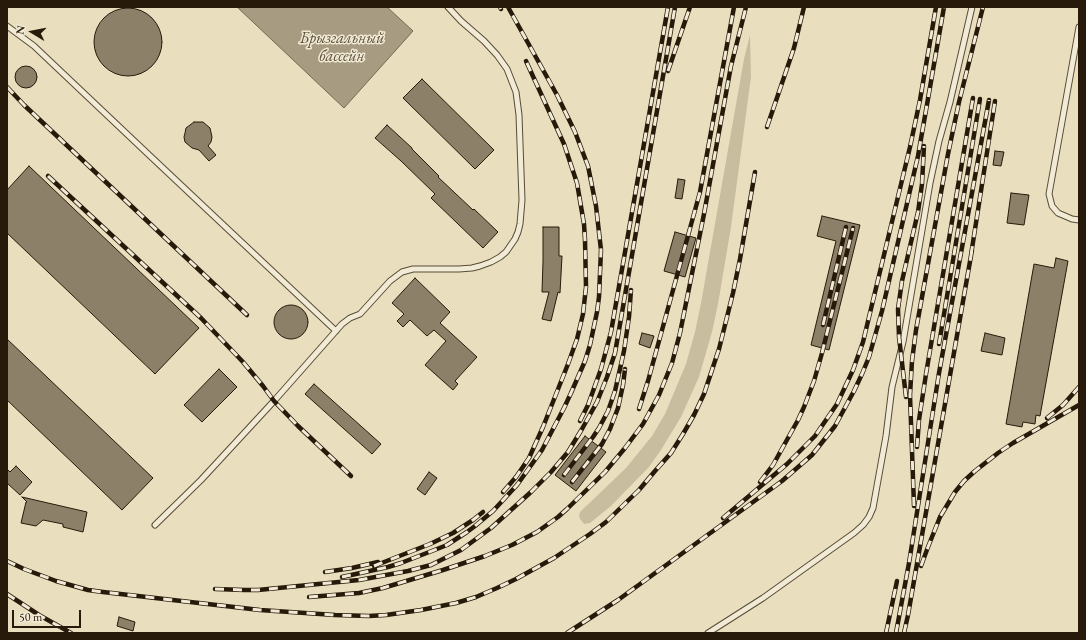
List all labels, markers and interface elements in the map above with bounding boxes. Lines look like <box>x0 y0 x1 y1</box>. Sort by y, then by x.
north arrow <box>12 12 52 52</box>
text: N <box>13 24 28 36</box>
water label: Брызгальный бассейн <box>300 29 384 67</box>
scale bar <box>14 602 83 628</box>
text: 50 m <box>19 609 42 625</box>

